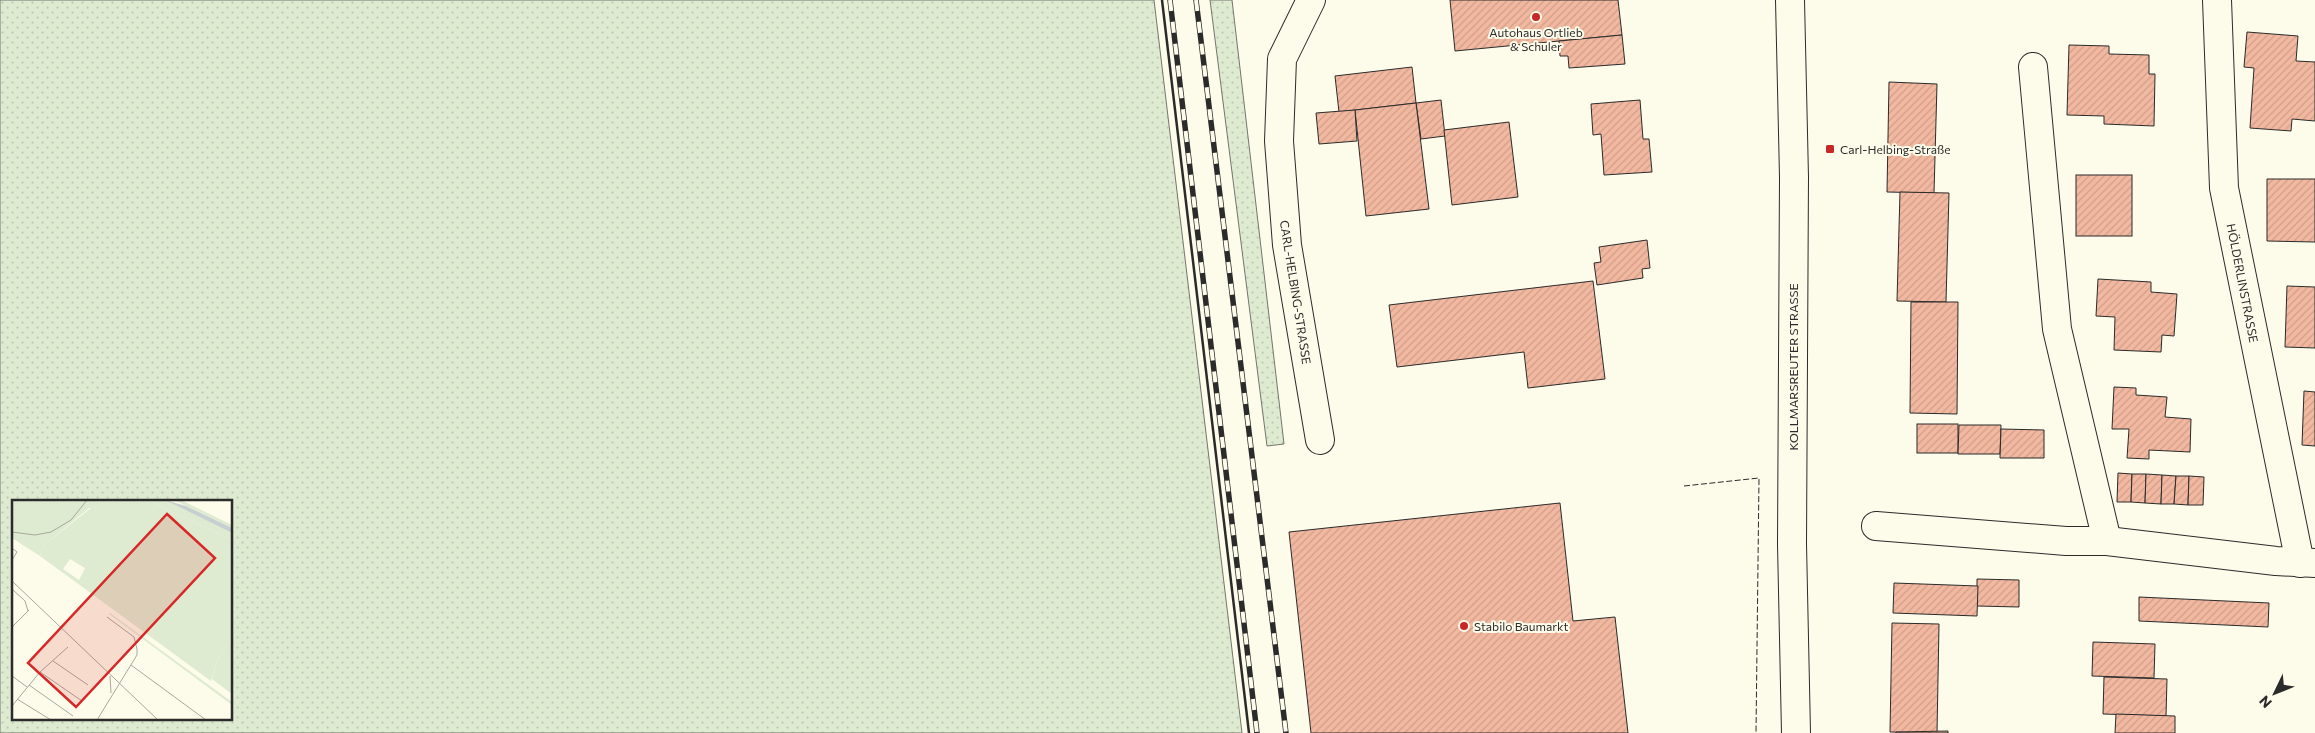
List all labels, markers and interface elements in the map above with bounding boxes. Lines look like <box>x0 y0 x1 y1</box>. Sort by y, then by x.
marker: Autohaus Ortlieb & Schuler <box>1530 11 1542 23</box>
place label: Autohaus Ortlieb & Schuler <box>1489 25 1583 53</box>
place label: Carl-Helbing-Straße <box>1840 142 1951 156</box>
marker: Carl-Helbing-Straße <box>1824 143 1836 155</box>
street label: CARL-HELBING-STRASSE <box>1278 219 1314 365</box>
street label: HÖLDERLINSTRASSE <box>2225 222 2261 344</box>
street label: KOLLMARSREUTER STRASSE <box>1786 283 1800 451</box>
inset map <box>12 500 232 720</box>
place label: Stabilo Baumarkt <box>1474 619 1569 633</box>
marker: Stabilo Baumarkt <box>1458 620 1470 632</box>
north arrow <box>2250 668 2300 718</box>
text: N <box>2255 693 2275 712</box>

